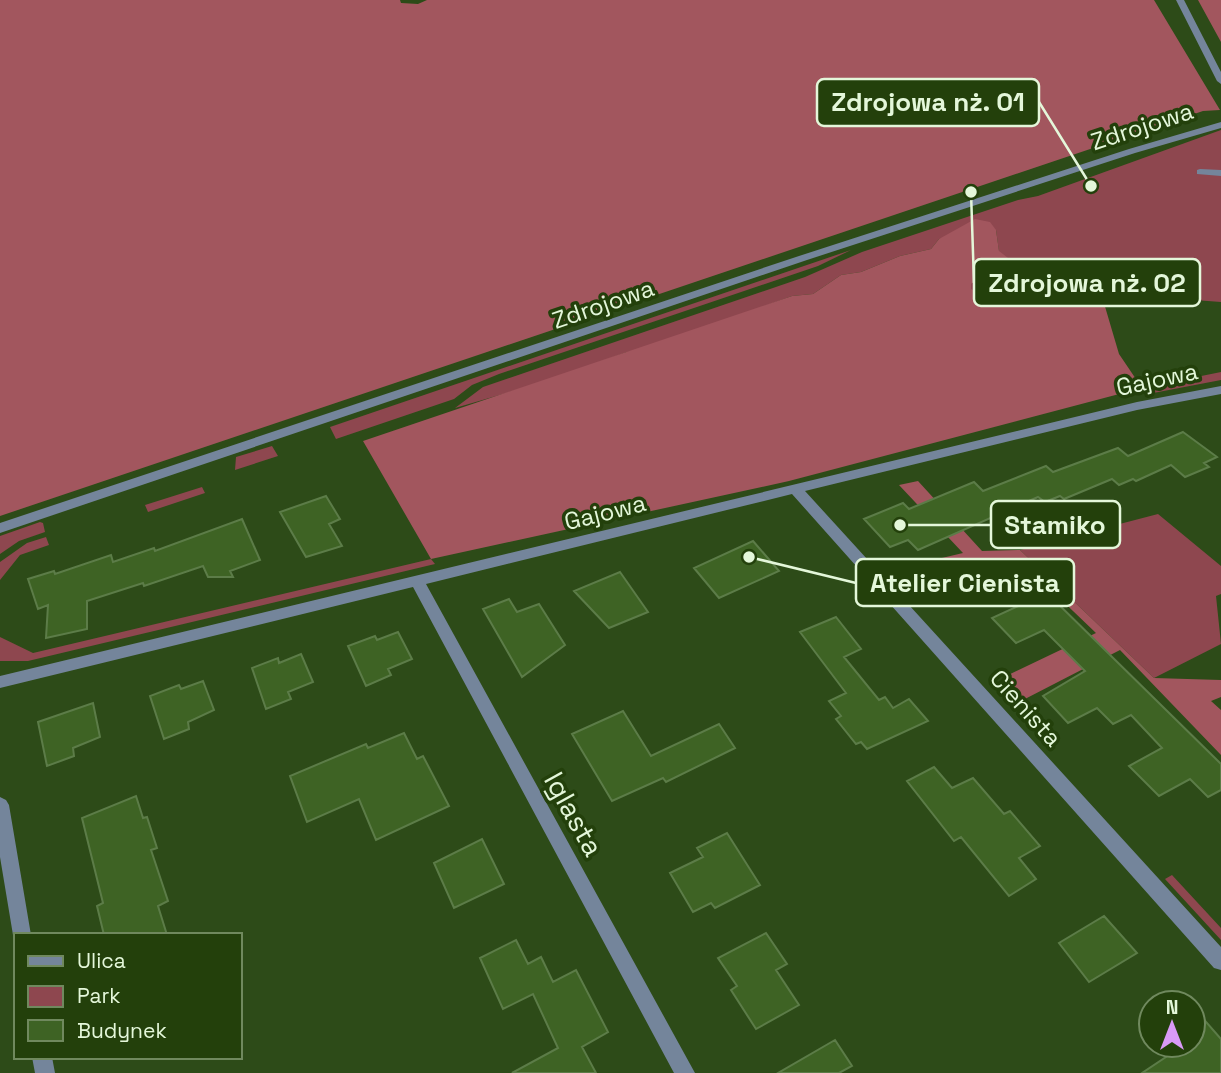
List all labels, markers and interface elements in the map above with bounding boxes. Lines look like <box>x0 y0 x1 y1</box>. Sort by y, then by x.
callout: Zdrojowa nż. 01 <box>817 79 1039 126</box>
text: Zdrojowa nż. 01 <box>831 85 1025 119</box>
street label: Zdrojowa <box>1087 95 1197 157</box>
callout: Zdrojowa nż. 02 <box>974 259 1200 306</box>
text: Zdrojowa nż. 02 <box>988 266 1186 300</box>
street label: Zdrojowa <box>548 272 658 336</box>
street label: Gajowa <box>1113 355 1201 403</box>
street label: Gajowa <box>561 487 649 537</box>
callout: Stamiko <box>991 501 1120 548</box>
text: Stamiko <box>1004 508 1106 542</box>
callout: Atelier Cienista <box>856 559 1074 606</box>
text: Atelier Cienista <box>870 566 1060 600</box>
street label: Cienista <box>983 663 1069 753</box>
street label: Iglasta <box>536 765 612 863</box>
legend <box>14 933 242 1059</box>
text: Ulica <box>77 947 126 974</box>
text: Park <box>77 982 121 1009</box>
north arrow <box>1137 989 1207 1059</box>
text: N <box>1166 995 1178 1020</box>
text: Budynek <box>77 1017 167 1044</box>

